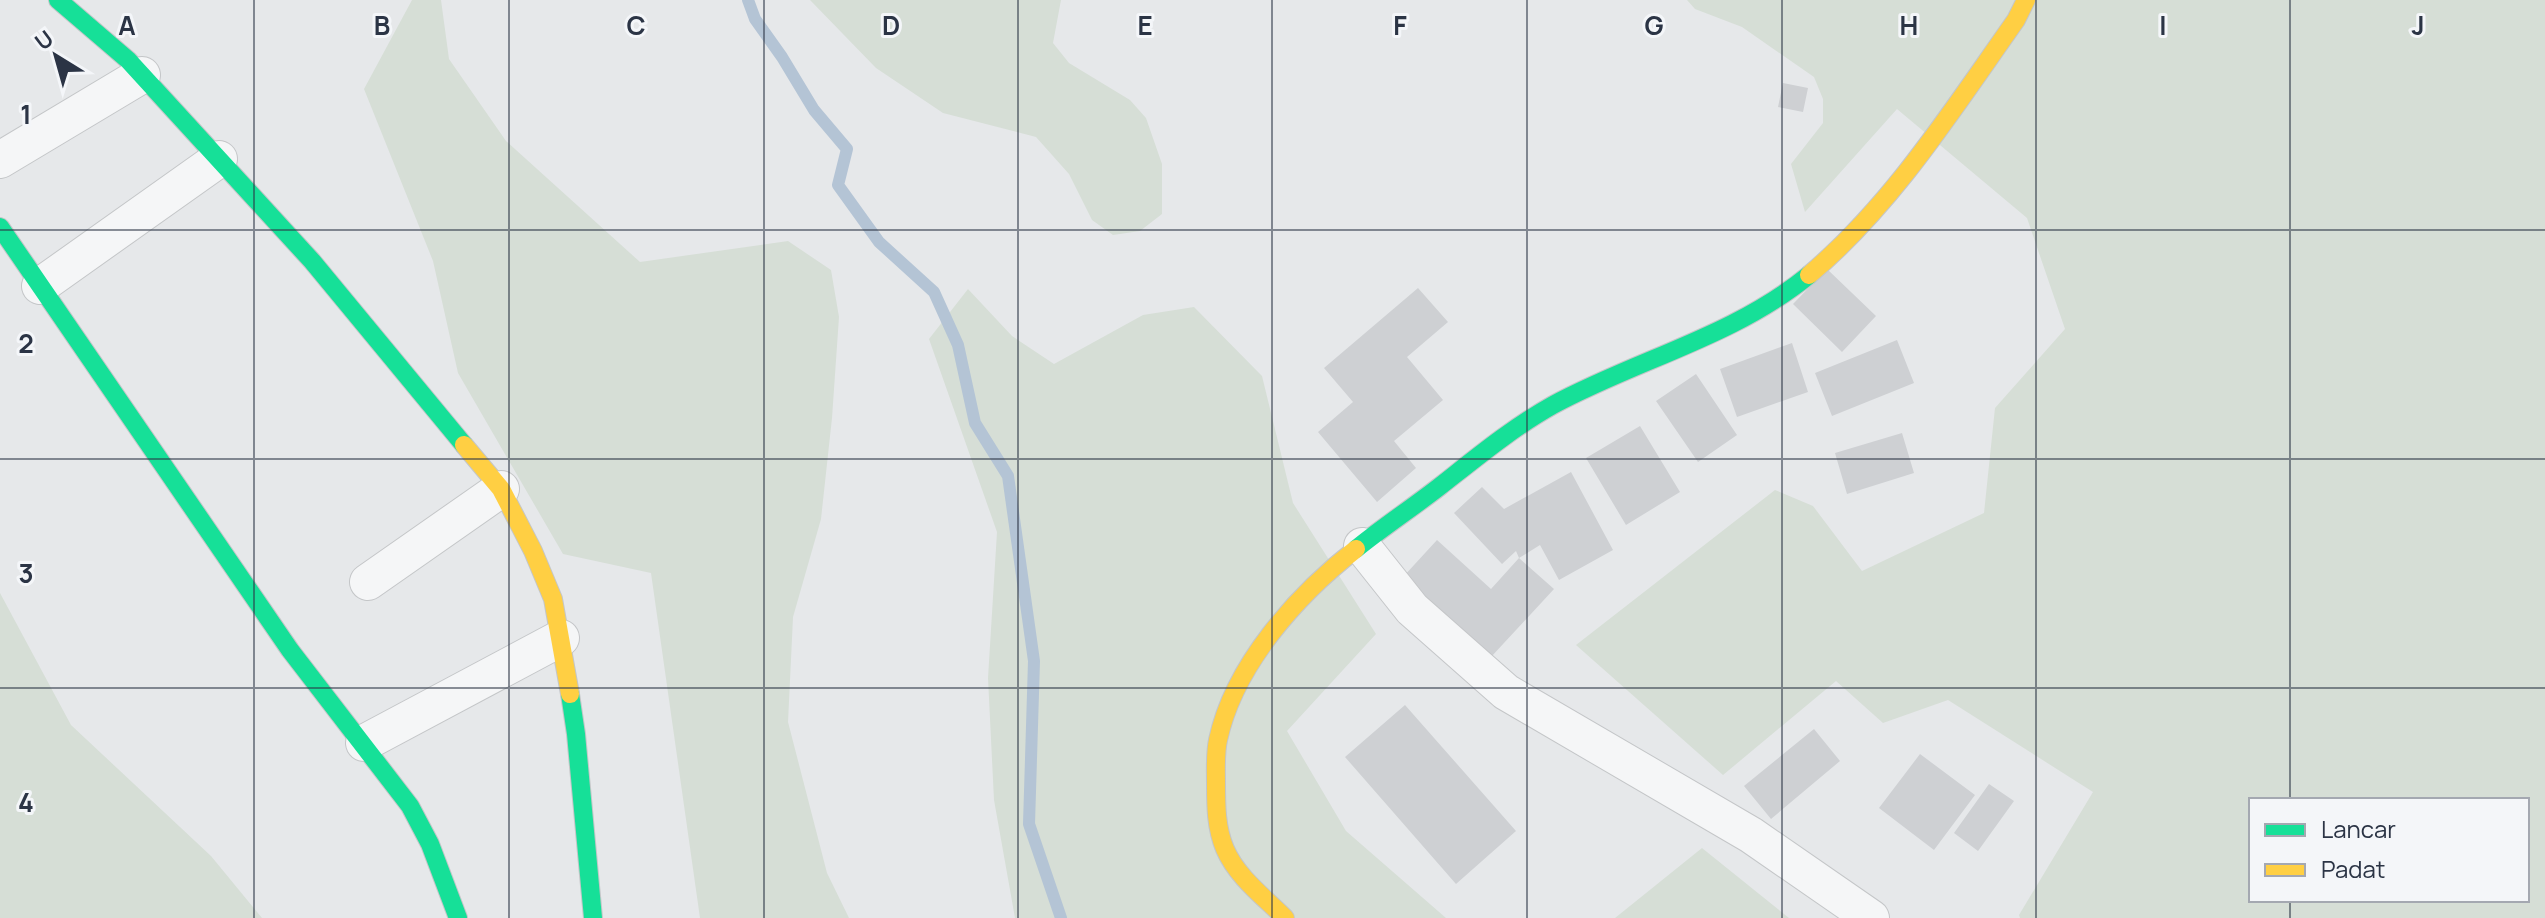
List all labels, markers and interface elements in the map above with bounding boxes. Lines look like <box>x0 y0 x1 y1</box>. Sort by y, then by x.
text: A <box>118 7 136 43</box>
text: B <box>374 7 390 43</box>
text: C <box>626 7 646 43</box>
text: D <box>882 7 900 43</box>
text: E <box>1137 7 1153 43</box>
text: F <box>1393 7 1407 43</box>
text: G <box>1644 7 1664 43</box>
text: H <box>1900 7 1918 43</box>
text: I <box>2159 7 2167 43</box>
text: J <box>2411 7 2425 43</box>
north arrow <box>16 16 96 96</box>
text: U <box>29 23 59 57</box>
text: 1 <box>20 96 32 132</box>
text: 2 <box>18 325 34 361</box>
text: 3 <box>18 555 34 591</box>
text: 4 <box>18 784 34 820</box>
legend <box>2249 798 2529 902</box>
text: Lancar <box>2321 812 2396 845</box>
text: Padat <box>2321 852 2385 885</box>

